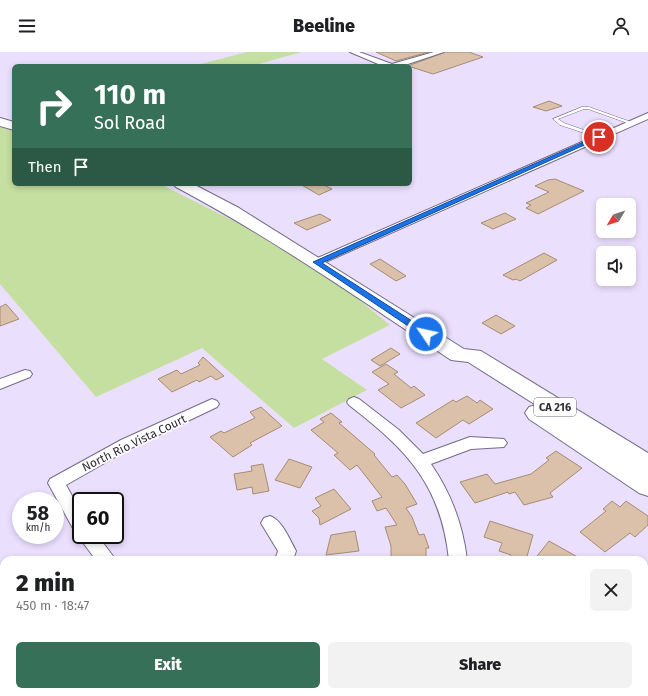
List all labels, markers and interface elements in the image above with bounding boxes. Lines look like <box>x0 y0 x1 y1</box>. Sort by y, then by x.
icon: menu <box>16 15 38 37</box>
text: Beeline <box>293 15 355 37</box>
icon: person <box>610 15 632 37</box>
text: 110 m <box>94 78 166 111</box>
icon: right <box>28 80 80 132</box>
text: Sol Road <box>94 112 166 134</box>
pin <box>582 120 616 154</box>
icon: arrive <box>588 126 610 148</box>
icon: arrive <box>70 156 92 178</box>
text: Then <box>28 158 62 176</box>
north arrow <box>596 198 636 238</box>
map controls <box>596 198 636 286</box>
button: sound <box>596 246 636 286</box>
position arrow <box>405 313 447 355</box>
road number: CA 216 <box>534 398 576 416</box>
street label: North Rio Vista Court <box>80 411 189 474</box>
speed limit sign: 60 <box>72 492 124 544</box>
text: 58 <box>27 501 49 525</box>
text: km/h <box>26 522 50 534</box>
text: 2 min <box>16 569 75 597</box>
button: close <box>590 569 632 611</box>
text: 450 m · 18:47 <box>16 598 89 613</box>
button: Exit <box>16 642 320 688</box>
button: Share <box>328 642 632 688</box>

